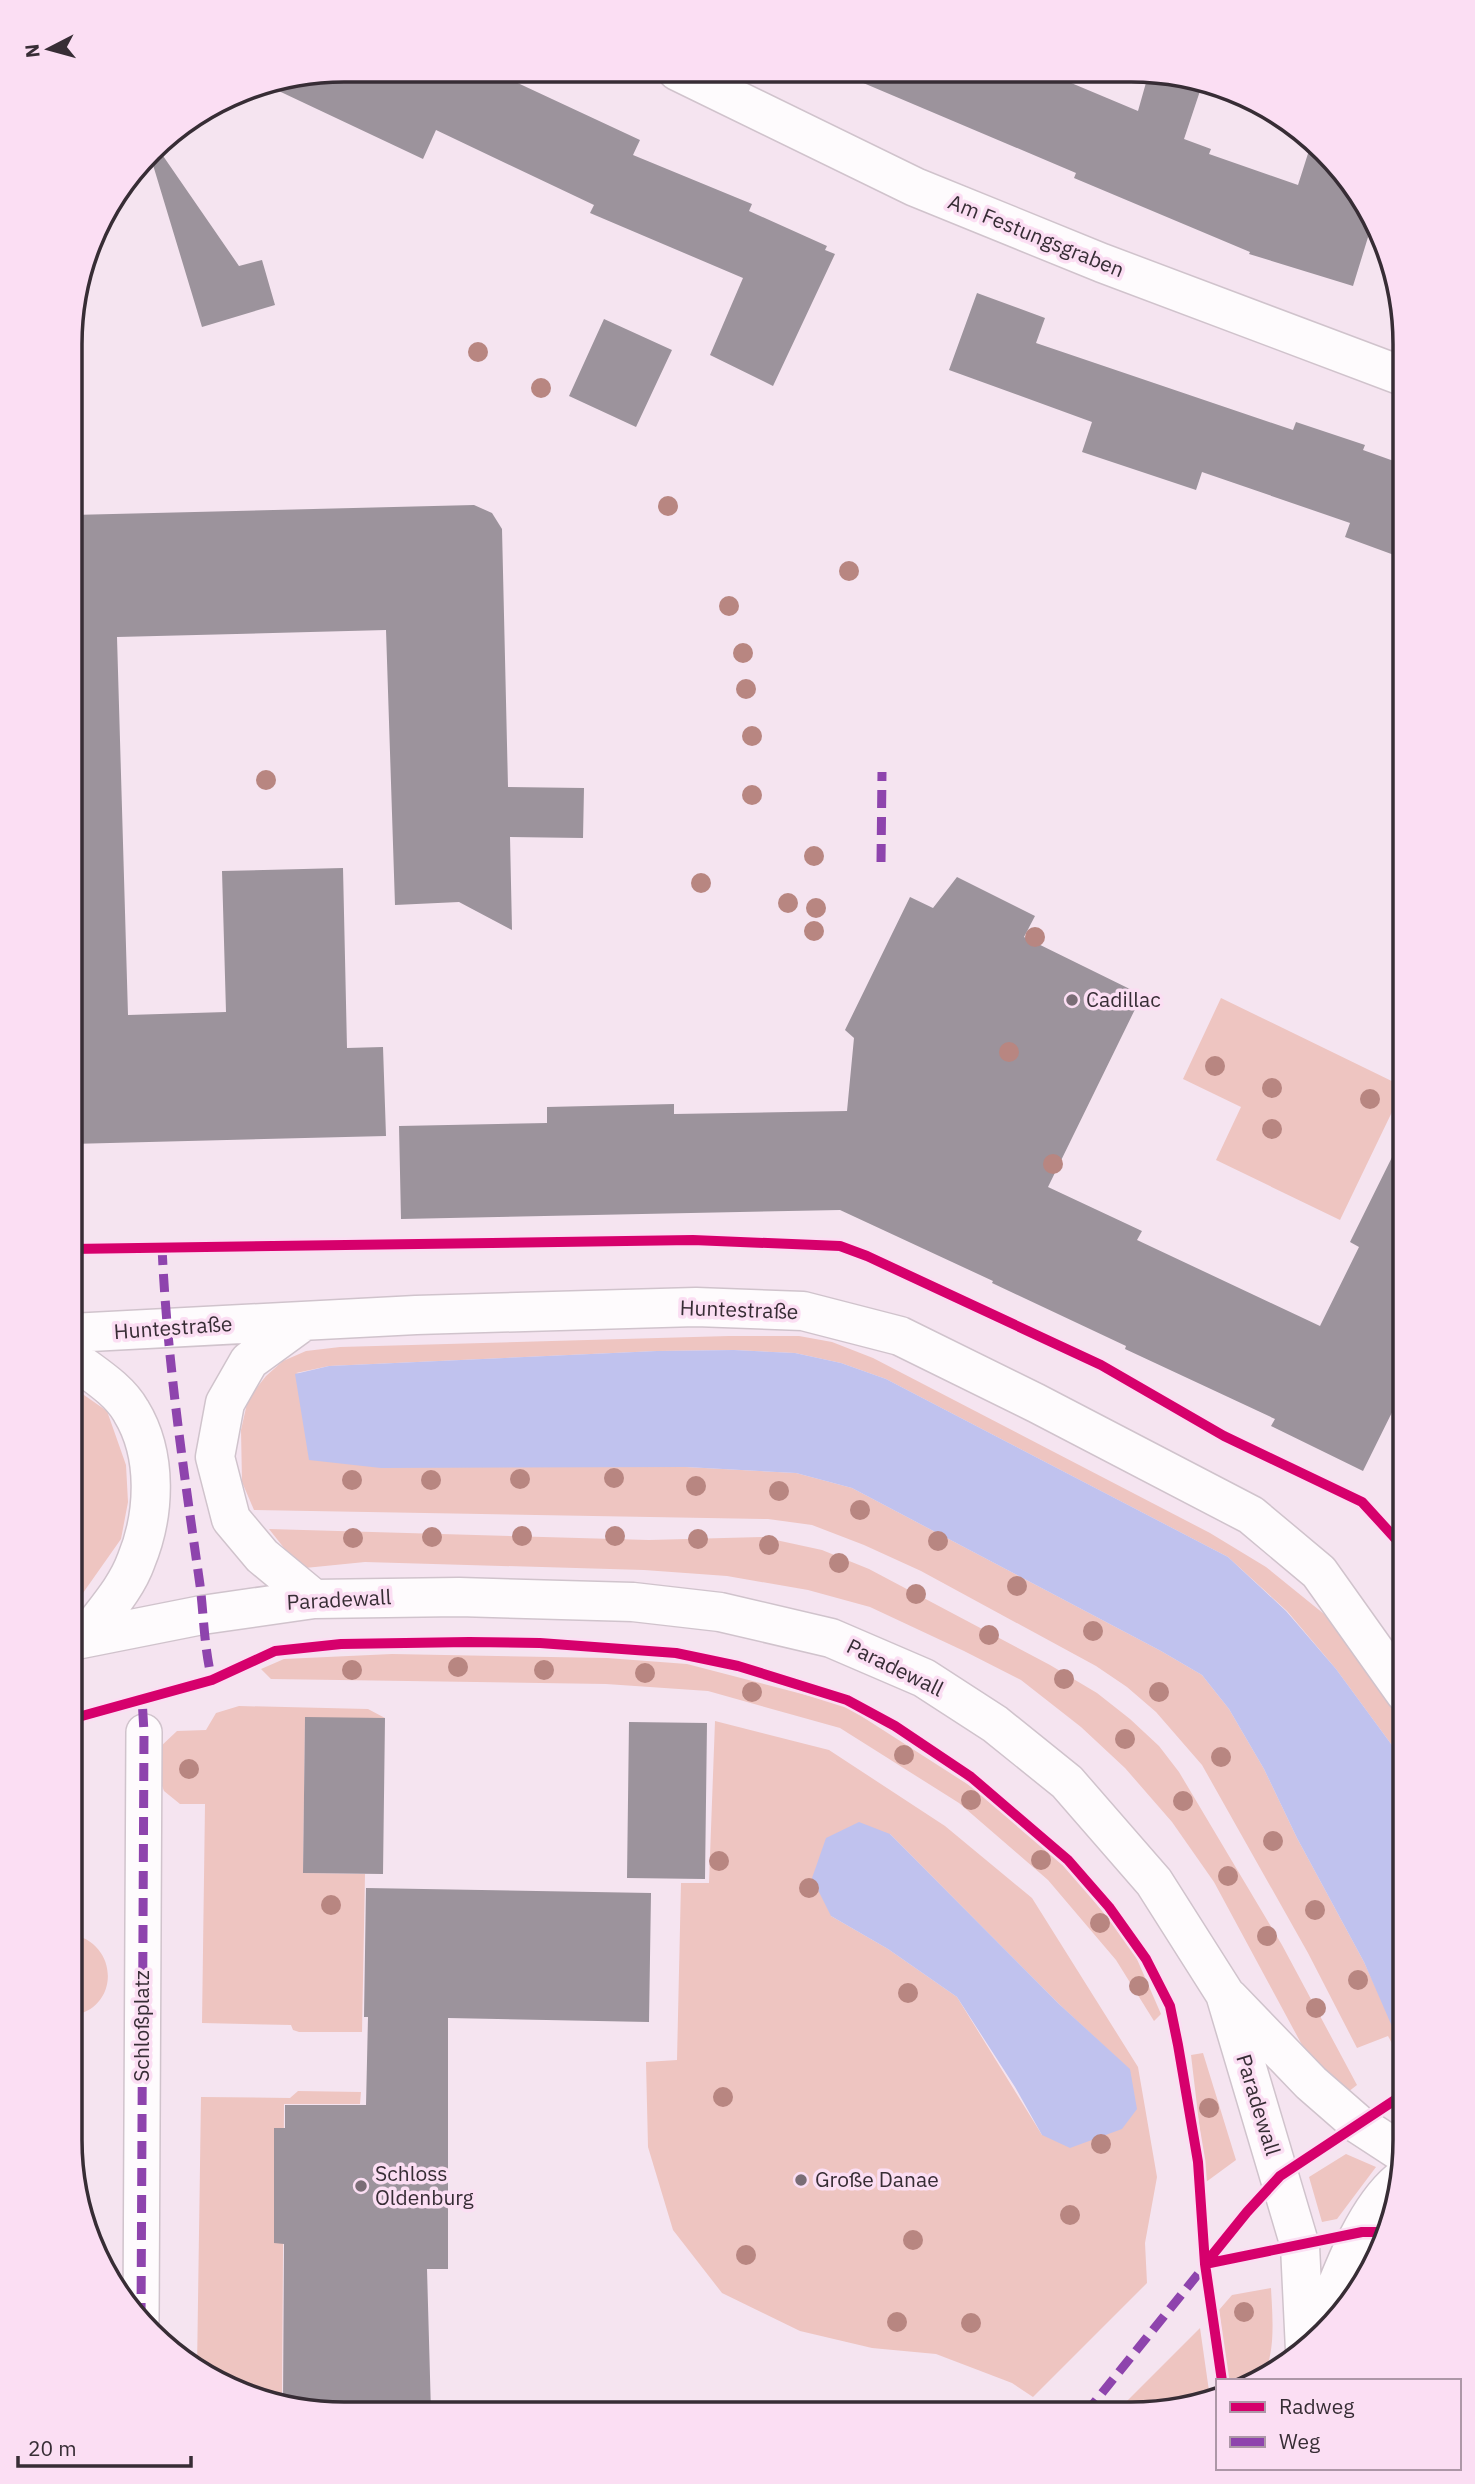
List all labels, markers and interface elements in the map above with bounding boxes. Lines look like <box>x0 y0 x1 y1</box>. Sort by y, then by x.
north arrow <box>14 14 84 84</box>
text: N <box>19 43 45 59</box>
street label: Am Festungsgraben <box>944 187 1129 283</box>
place label: Cadillac <box>1086 985 1161 1013</box>
marker: Cadillac <box>1064 992 1080 1008</box>
street label: Huntestraße <box>679 1293 799 1325</box>
street label: Huntestraße <box>113 1309 233 1345</box>
street label: Paradewall <box>286 1582 392 1616</box>
street label: Paradewall <box>842 1632 949 1703</box>
street label: Schloßplatz <box>127 1970 155 2082</box>
street label: Paradewall <box>1230 2051 1288 2159</box>
place label: Schloss Oldenburg <box>375 2159 474 2211</box>
place label: Große Danae <box>815 2165 939 2193</box>
marker: Große Danae <box>793 2172 809 2188</box>
marker: Schloss Oldenburg <box>353 2178 369 2194</box>
legend <box>1216 2379 1461 2470</box>
text: Radweg <box>1279 2392 1354 2420</box>
scale bar <box>18 2424 191 2468</box>
text: Weg <box>1279 2427 1320 2455</box>
text: 20 m <box>28 2434 77 2462</box>

